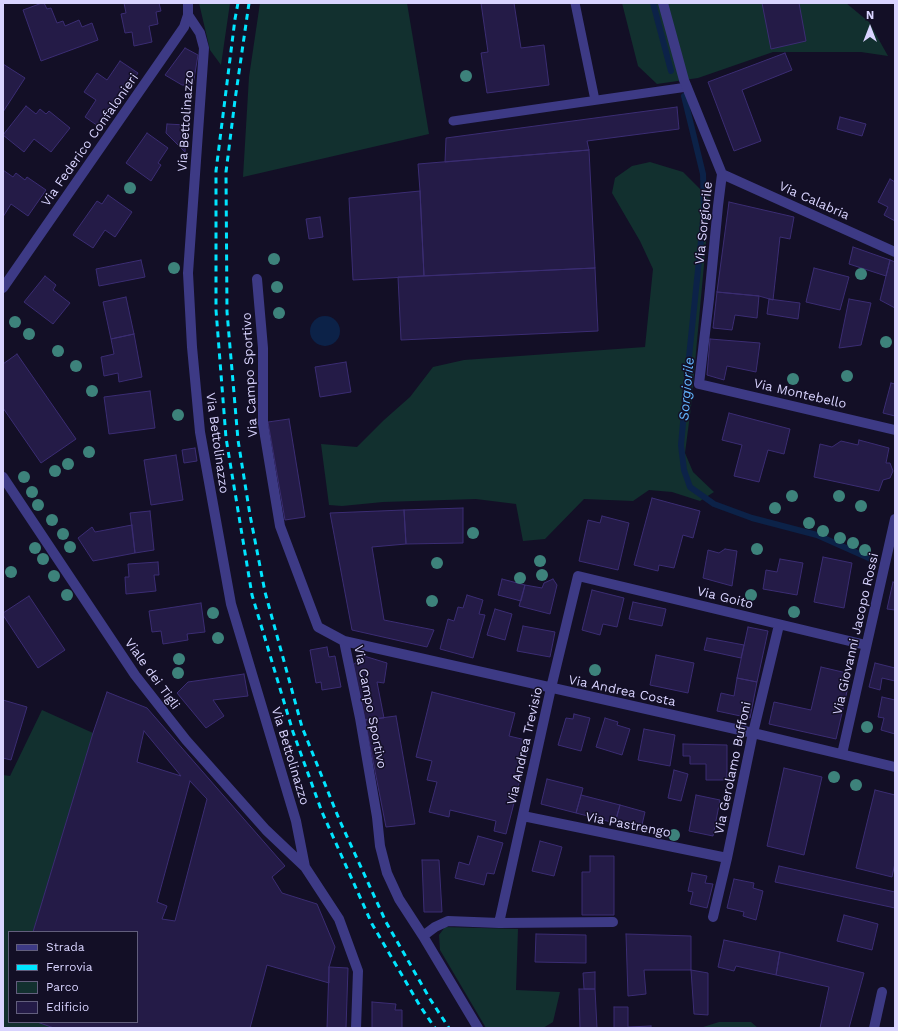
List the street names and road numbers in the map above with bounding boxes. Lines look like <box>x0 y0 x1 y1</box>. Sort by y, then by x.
street label: Via Bettolinazzo <box>175 70 197 172</box>
street label: Via Federico Confalonieri <box>38 71 142 209</box>
street label: Via Calabria <box>776 179 852 223</box>
street label: Via Sorgiorile <box>692 181 716 265</box>
street label: Via Campo Sportivo <box>239 312 261 438</box>
street label: Via Montebello <box>752 376 848 412</box>
street label: Via Bettolinazzo <box>202 392 232 494</box>
street label: Via Giovanni Jacopo Rossi <box>830 552 882 716</box>
street label: Via Goito <box>695 583 755 613</box>
street label: Viale dei Tigli <box>121 635 183 713</box>
street label: Via Campo Sportivo <box>350 644 390 770</box>
street label: Via Andrea Costa <box>567 672 677 710</box>
street label: Via Andrea Trevisio <box>504 686 546 806</box>
street label: Via Gerolamo Buffoni <box>711 700 755 836</box>
street label: Via Bettolinazzo <box>268 705 312 807</box>
street label: Via Pastrengo <box>584 809 672 841</box>

